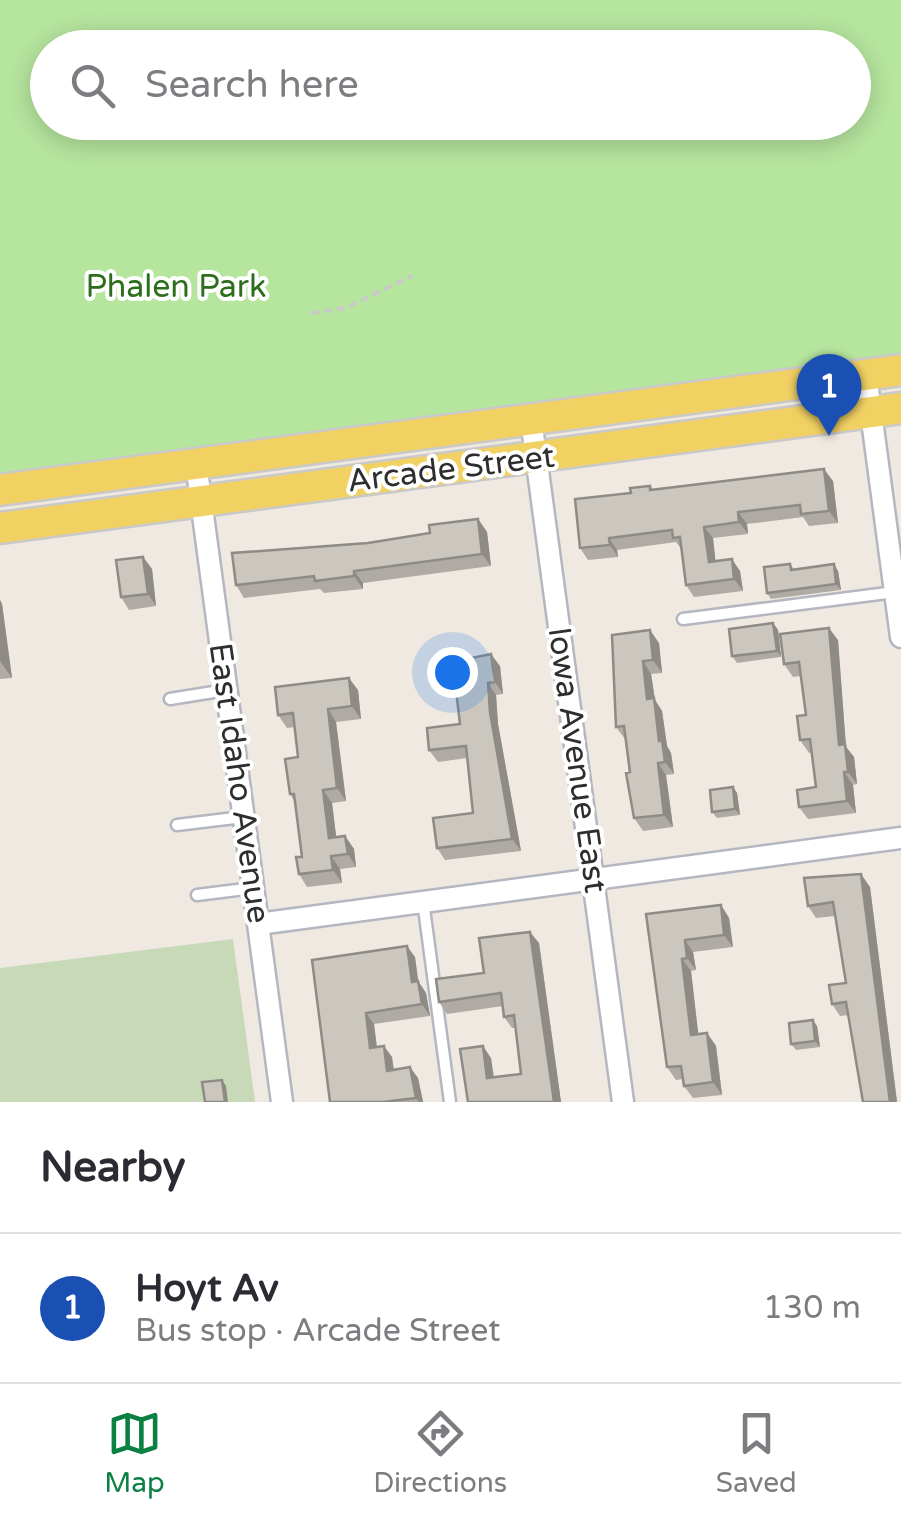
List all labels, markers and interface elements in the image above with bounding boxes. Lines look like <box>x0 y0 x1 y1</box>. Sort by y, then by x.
search box <box>30 30 871 140</box>
icon: search <box>65 58 120 113</box>
text: Search here <box>145 62 359 108</box>
park label: Phalen Park <box>85 268 267 306</box>
pin: 1 <box>796 354 862 436</box>
street label: Arcade Street <box>345 437 557 501</box>
street label: Iowa Avenue East <box>540 625 614 895</box>
street label: East Idaho Avenue <box>201 640 277 926</box>
your location <box>427 647 478 698</box>
text: Nearby <box>40 1142 185 1193</box>
text: Hoyt Av <box>135 1266 279 1312</box>
text: 1 <box>62 1289 83 1327</box>
text: 130 m <box>763 1289 861 1327</box>
text: Bus stop · Arcade Street <box>135 1312 501 1350</box>
tab: Map <box>104 1406 165 1500</box>
tab: Directions <box>373 1406 507 1500</box>
tab: Saved <box>716 1406 797 1500</box>

